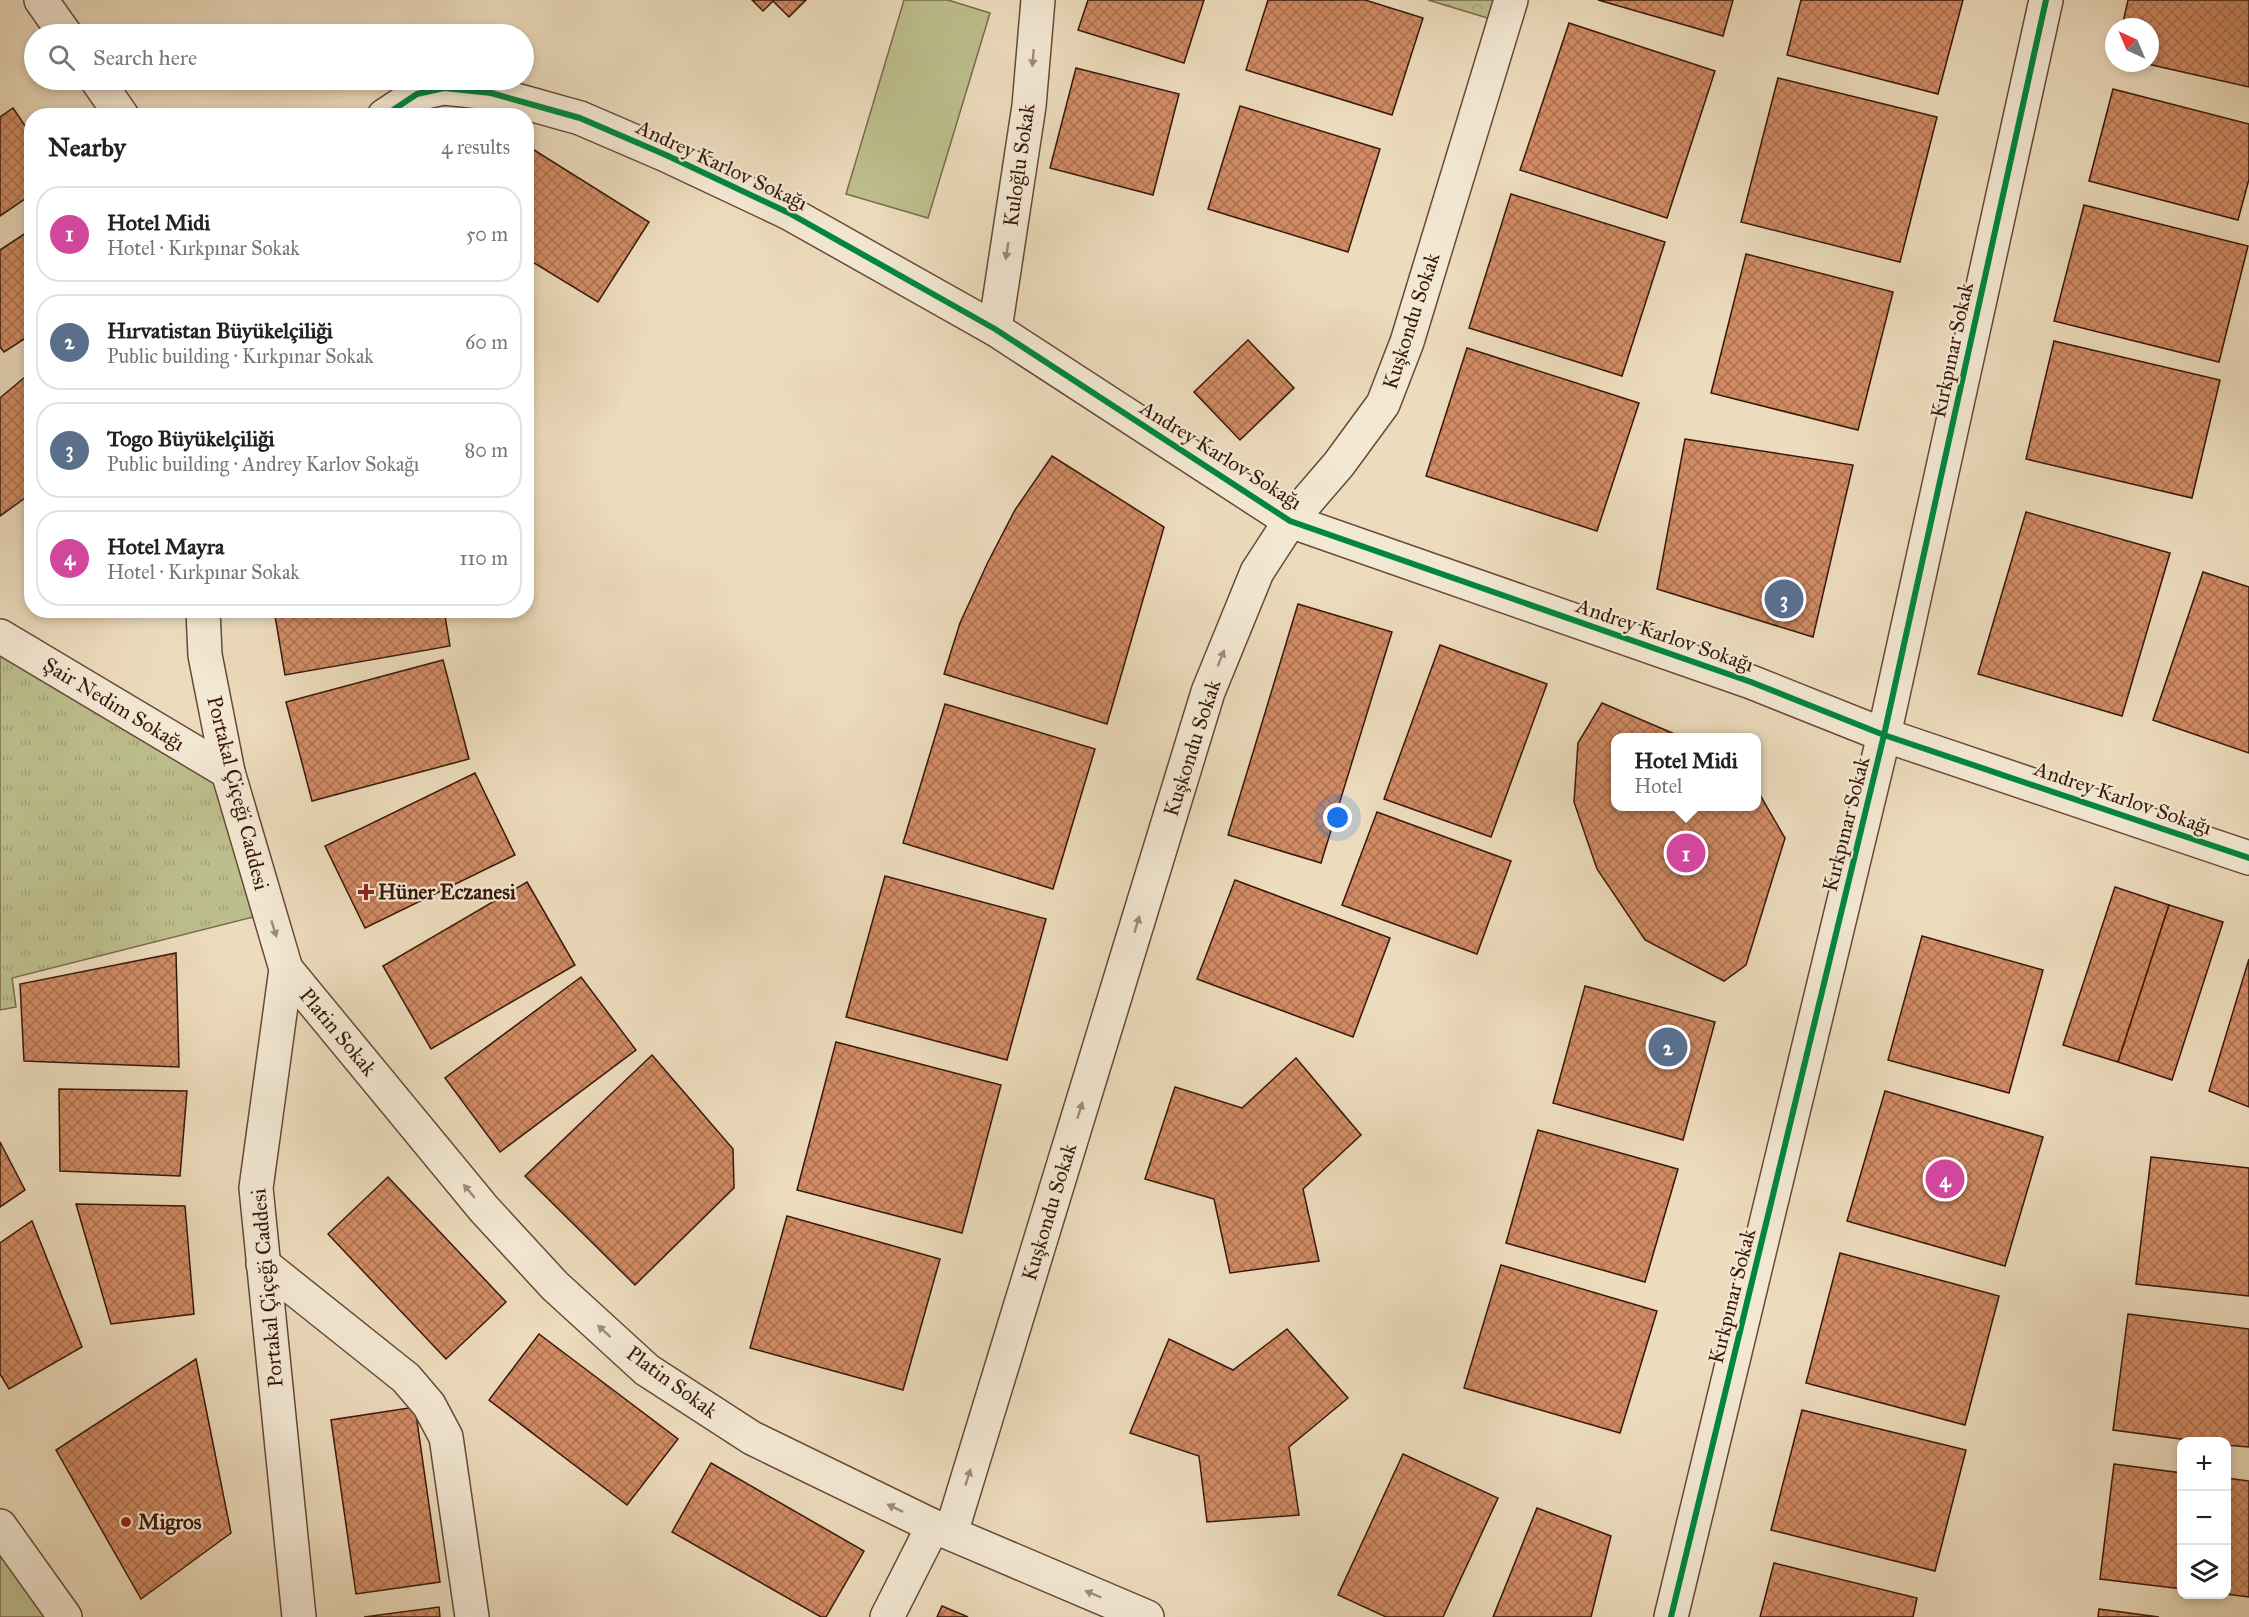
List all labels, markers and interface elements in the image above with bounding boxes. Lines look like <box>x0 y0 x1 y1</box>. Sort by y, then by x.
north arrow <box>2105 18 2159 72</box>
search box <box>24 24 534 90</box>
icon: search <box>45 41 78 74</box>
text: Search here <box>93 44 197 71</box>
one-way arrow <box>1028 49 1038 68</box>
street label: Kuloğlu Sokak <box>997 101 1041 228</box>
street label: Andrey Karlov Sokağı <box>631 113 812 216</box>
text: Nearby <box>48 131 126 163</box>
text: 4 results <box>441 135 510 159</box>
text: Hotel Midi <box>107 209 210 236</box>
text: 1 <box>66 222 73 246</box>
text: 50 m <box>466 222 508 246</box>
text: Hotel · Kırkpınar Sokak <box>107 236 300 260</box>
one-way arrow <box>1002 242 1011 261</box>
street label: Kuşkondu Sokak <box>1377 249 1445 393</box>
street label: Kırkpınar Sokak <box>1925 280 1979 420</box>
text: Hırvatistan Büyükelçiliği <box>107 317 333 344</box>
text: 2 <box>65 330 74 354</box>
text: 60 m <box>465 330 508 354</box>
text: Public building · Kırkpınar Sokak <box>107 344 374 368</box>
street label: Andrey Karlov Sokağı <box>1134 394 1307 515</box>
text: Togo Büyükelçiliği <box>107 425 275 452</box>
text: 3 <box>66 438 74 462</box>
text: 80 m <box>465 438 508 462</box>
text: Public building · Andrey Karlov Sokağı <box>107 452 419 476</box>
text: Hotel Mayra <box>107 533 224 560</box>
text: 4 <box>64 546 75 570</box>
text: 110 m <box>460 546 508 570</box>
text: Hotel · Kırkpınar Sokak <box>107 560 300 584</box>
pin: 3 <box>1764 576 1804 622</box>
street label: Andrey Karlov Sokağı <box>1572 592 1757 678</box>
one-way arrow <box>1217 649 1227 667</box>
street label: Şair Nedim Sokağı <box>38 651 190 757</box>
street label: Kuşkondu Sokak <box>1158 676 1226 820</box>
street label: Portakal Çiçeği Caddesi <box>201 693 275 893</box>
popup <box>1611 733 1761 811</box>
text: Hotel Midi <box>1634 747 1738 774</box>
street label: Kırkpınar Sokak <box>1817 754 1875 894</box>
street label: Andrey Karlov Sokağı <box>2030 755 2215 841</box>
text: Hotel <box>1634 774 1682 798</box>
your location <box>1323 803 1352 832</box>
pin: 1 <box>1666 830 1706 876</box>
place label: Hüner Eczanesi <box>378 879 516 905</box>
marker: Hüner Eczanesi <box>359 885 373 899</box>
one-way arrow <box>1133 915 1142 933</box>
one-way arrow <box>269 920 279 938</box>
street label: Platin Sokak <box>294 983 382 1081</box>
pin: 2 <box>1648 1024 1688 1070</box>
one-way arrow <box>1076 1101 1085 1119</box>
street label: Kuşkondu Sokak <box>1016 1140 1082 1284</box>
pin: 4 <box>1926 1156 1964 1202</box>
one-way arrow <box>463 1184 476 1199</box>
street label: Portakal Çiçeği Caddesi <box>245 1187 289 1388</box>
street label: Kırkpınar Sokak <box>1703 1226 1761 1366</box>
one-way arrow <box>597 1325 612 1338</box>
street label: Platin Sokak <box>621 1340 723 1424</box>
map controls <box>2177 1437 2231 1599</box>
button: + <box>2177 1437 2231 1491</box>
one-way arrow <box>964 1468 973 1486</box>
button: − <box>2177 1491 2231 1545</box>
one-way arrow <box>887 1503 904 1512</box>
place label: Migros <box>138 1509 202 1535</box>
marker: Migros <box>119 1515 133 1529</box>
button: layers <box>2177 1545 2231 1599</box>
one-way arrow <box>1084 1589 1102 1598</box>

